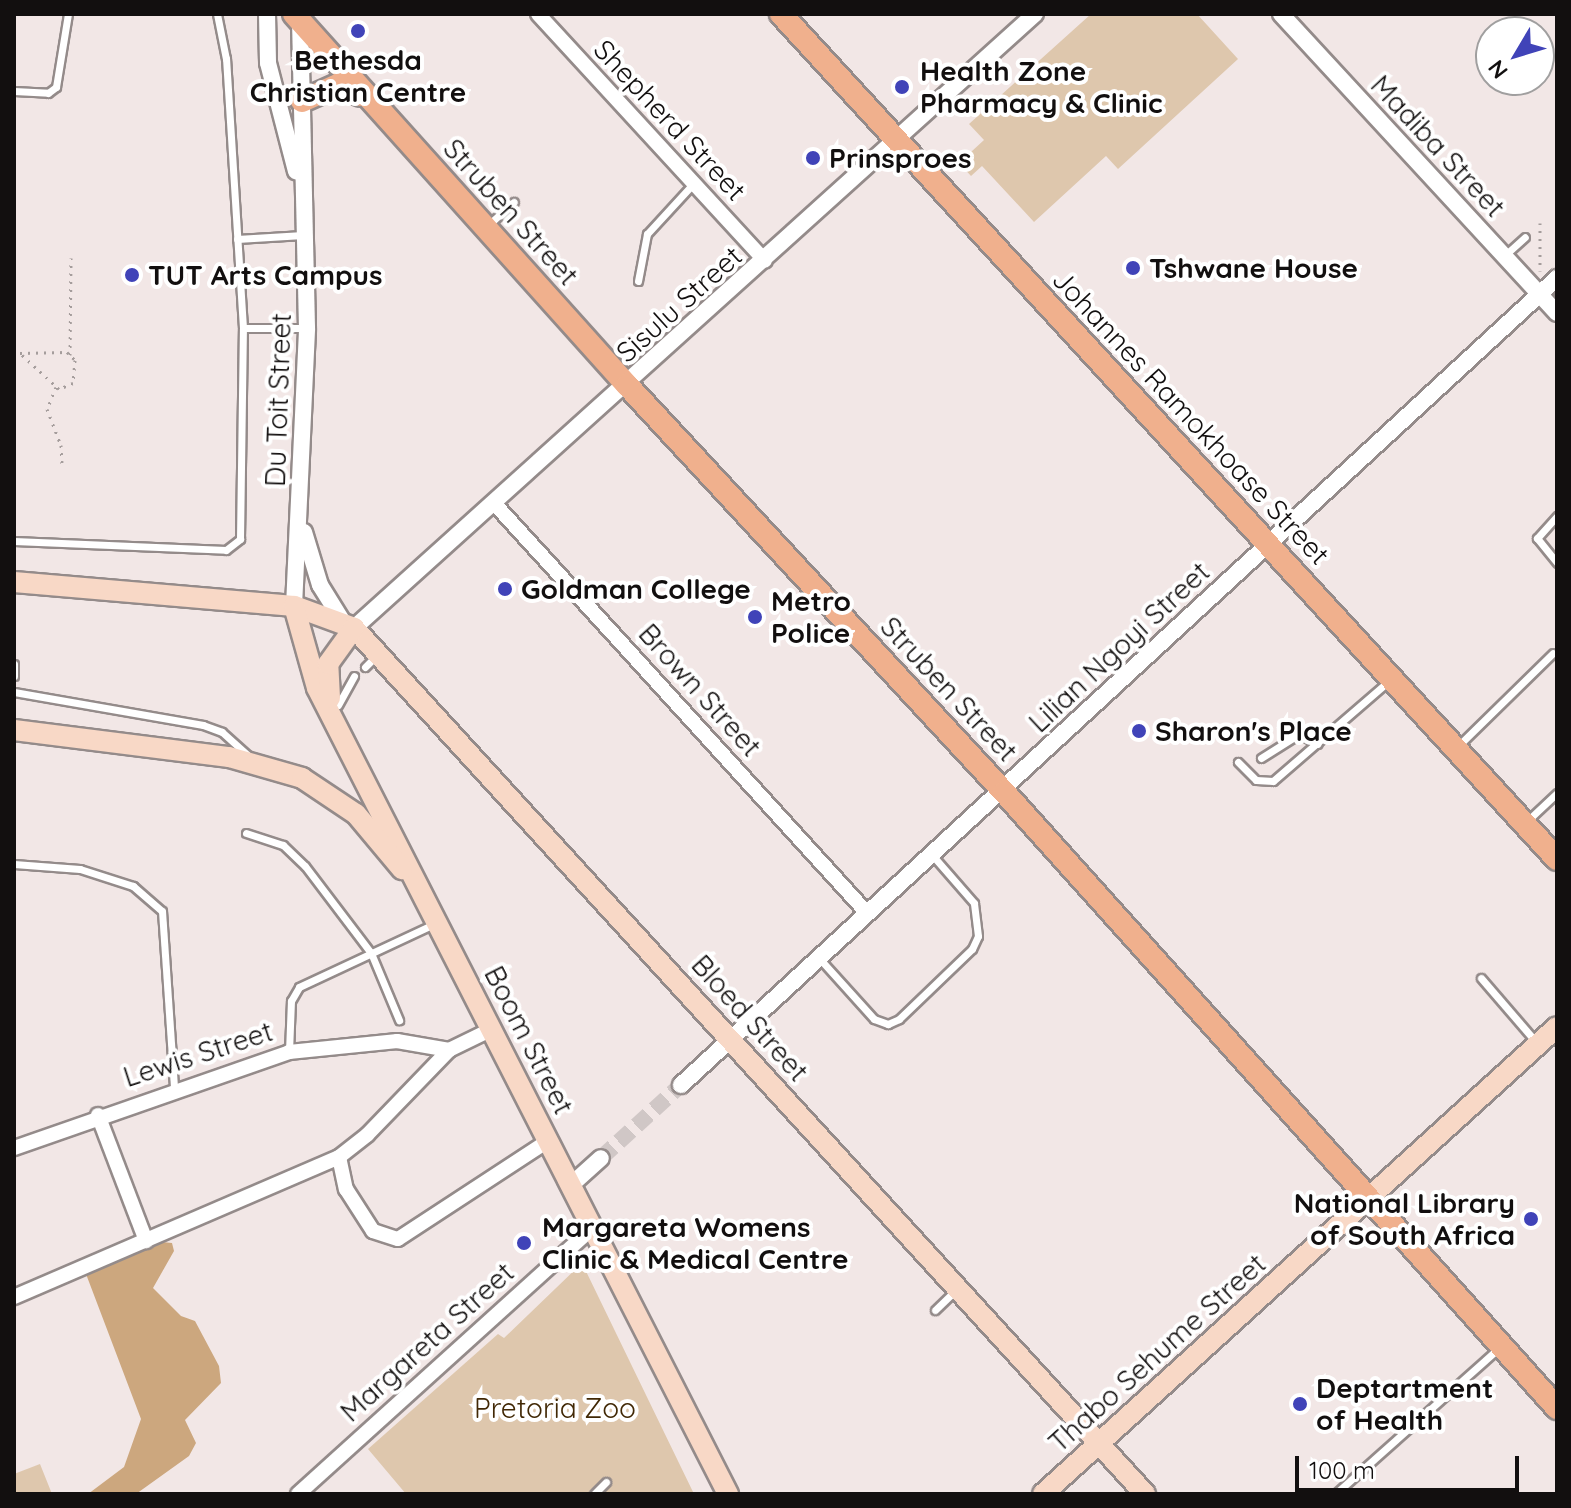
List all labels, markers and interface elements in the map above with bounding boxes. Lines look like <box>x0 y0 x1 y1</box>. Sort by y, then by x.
north arrow <box>1475 16 1555 96</box>
marker: Bethesda Christian Centre <box>349 22 367 40</box>
street label: Shepherd Street <box>587 33 753 207</box>
place label: Bethesda Christian Centre <box>250 43 466 109</box>
place label: Health Zone Pharmacy & Clinic <box>920 54 1163 120</box>
text: N <box>1482 55 1514 85</box>
street label: Madiba Street <box>1364 68 1512 224</box>
marker: Health Zone Pharmacy & Clinic <box>891 76 913 98</box>
street label: Struben Street <box>437 132 585 292</box>
place label: Prinsproes <box>829 141 971 175</box>
marker: Prinsproes <box>804 149 822 167</box>
street label: Sisulu Street <box>609 239 749 369</box>
place label: Tshwane House <box>1149 251 1358 285</box>
place label: TUT Arts Campus <box>148 258 382 292</box>
marker: Tshwane House <box>1124 259 1142 277</box>
street label: Johannes Ramokhoase Street <box>1045 263 1337 571</box>
marker: TUT Arts Campus <box>123 266 141 284</box>
street label: Du Toit Street <box>258 313 298 487</box>
street label: Lilian Ngoyi Street <box>1022 555 1216 739</box>
place label: Goldman College <box>521 572 751 606</box>
marker: Goldman College <box>496 580 514 598</box>
place label: Metro Police <box>771 584 851 650</box>
marker: Metro Police <box>746 608 764 626</box>
street label: Struben Street <box>874 610 1024 768</box>
street label: Brown Street <box>632 617 768 763</box>
place label: Sharon's Place <box>1155 714 1352 748</box>
marker: Sharon's Place <box>1130 722 1148 740</box>
street label: Bloed Street <box>685 948 815 1088</box>
street label: Boom Street <box>477 960 581 1120</box>
street label: Lewis Street <box>119 1014 277 1094</box>
place label: National Library of South Africa <box>1294 1186 1515 1252</box>
place label: Margareta Womens Clinic & Medical Centre <box>542 1210 849 1276</box>
marker: National Library of South Africa <box>1522 1210 1540 1228</box>
marker: Margareta Womens Clinic & Medical Centre <box>513 1232 535 1254</box>
street label: Thabo Sehume Street <box>1042 1247 1272 1459</box>
street label: Margareta Street <box>333 1255 521 1429</box>
place label: Deptartment of Health <box>1316 1371 1493 1437</box>
park label: Pretoria Zoo <box>474 1391 636 1425</box>
marker: Deptartment of Health <box>1291 1395 1309 1413</box>
scale bar <box>1299 1440 1523 1490</box>
text: 100 m <box>1309 1455 1375 1485</box>

